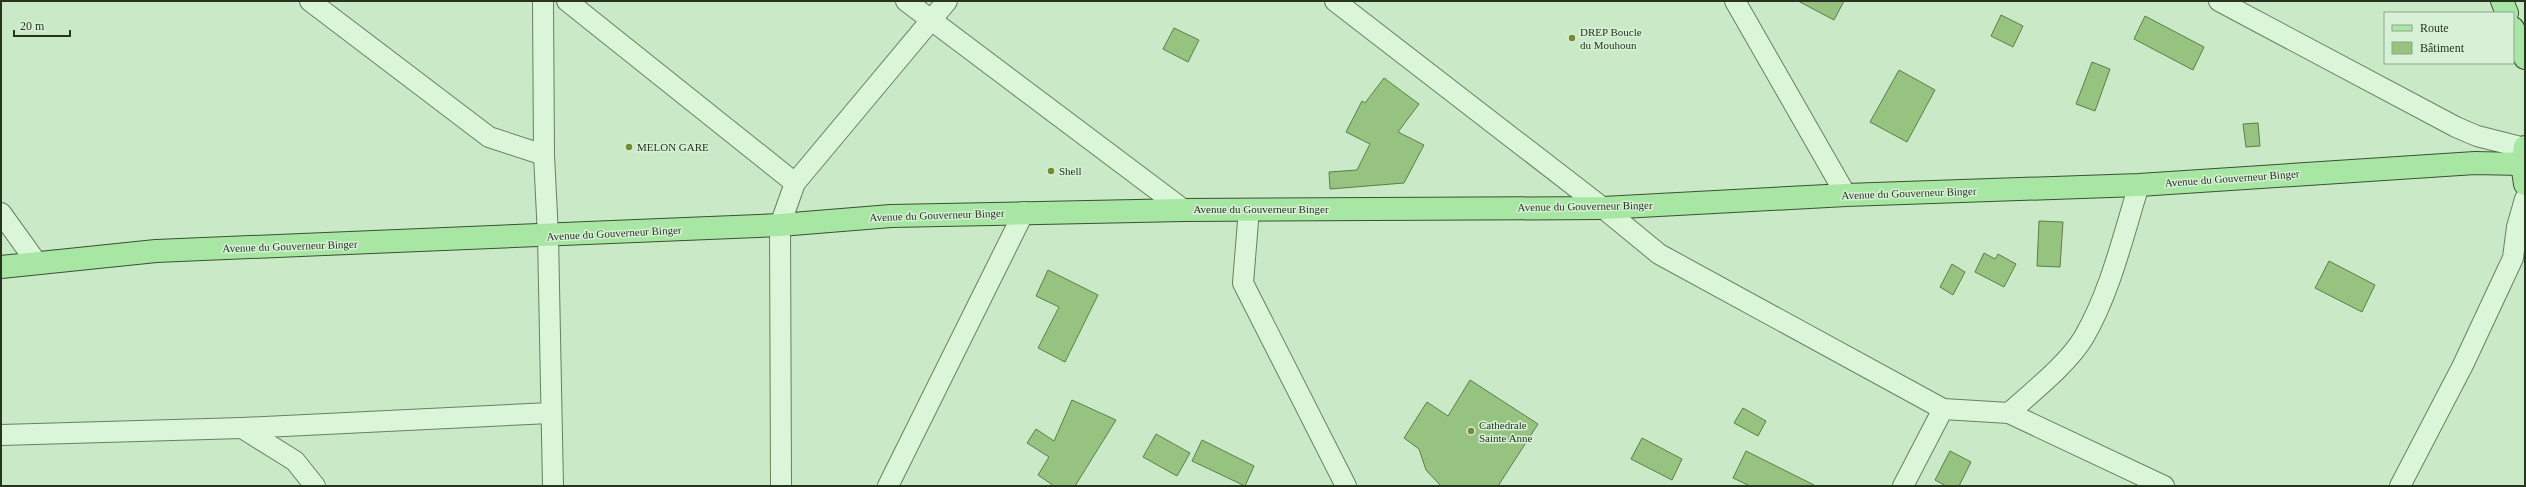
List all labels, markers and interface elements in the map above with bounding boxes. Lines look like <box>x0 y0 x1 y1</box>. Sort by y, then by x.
scale bar <box>14 12 70 38</box>
legend <box>2384 12 2514 64</box>
text: 20 m <box>20 19 45 33</box>
text: Route <box>2420 21 2449 35</box>
place label: DREP Boucle du Mouhoun <box>1580 26 1642 51</box>
marker: DREP Boucle du Mouhoun <box>1567 33 1577 43</box>
text: Bâtiment <box>2420 41 2465 55</box>
place label: MELON GARE <box>637 141 709 153</box>
marker: MELON GARE <box>624 142 634 152</box>
place label: Shell <box>1059 165 1082 177</box>
marker: Shell <box>1046 166 1056 176</box>
street label: Avenue du Gouverneur Binger <box>2164 167 2300 189</box>
street label: Avenue du Gouverneur Binger <box>1841 185 1977 201</box>
street label: Avenue du Gouverneur Binger <box>1517 199 1653 213</box>
street label: Avenue du Gouverneur Binger <box>1193 203 1329 215</box>
street label: Avenue du Gouverneur Binger <box>869 207 1005 223</box>
street label: Avenue du Gouverneur Binger <box>546 223 682 243</box>
street label: Avenue du Gouverneur Binger <box>222 238 358 254</box>
place label: Cathedrale Sainte Anne <box>1479 419 1533 444</box>
marker: Cathedrale Sainte Anne <box>1466 426 1476 436</box>

